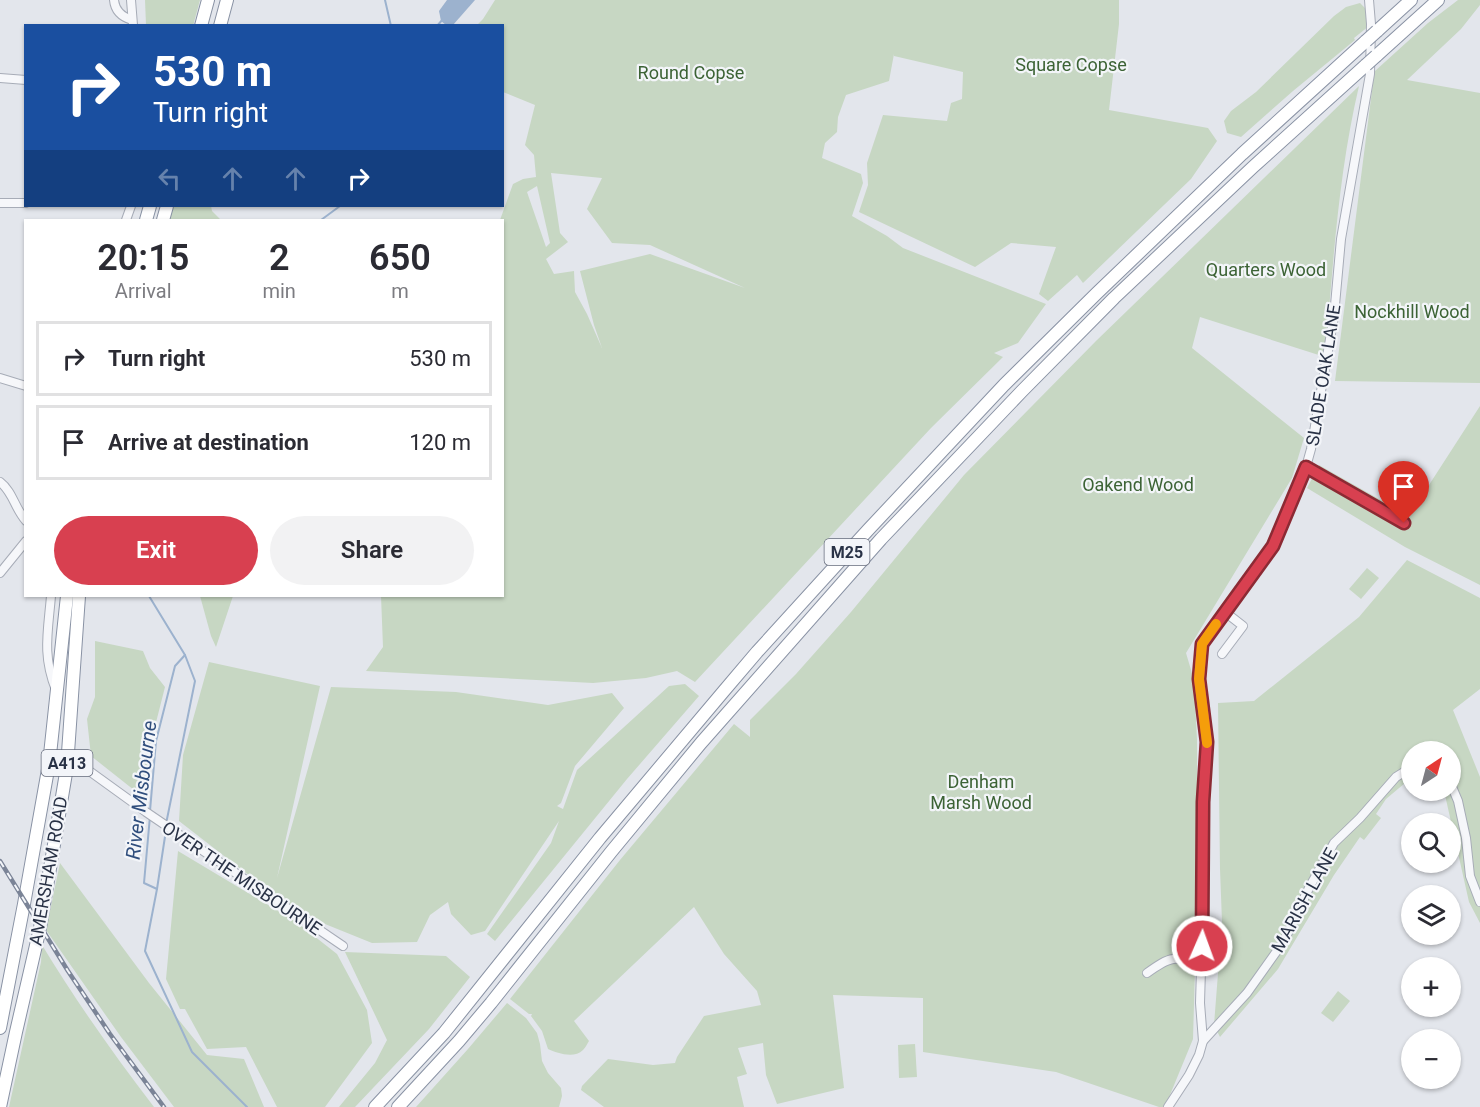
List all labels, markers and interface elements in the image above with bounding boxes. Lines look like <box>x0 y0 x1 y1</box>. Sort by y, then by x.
text: 530 m <box>153 47 272 96</box>
icon: right <box>54 48 132 126</box>
park label: Square Copse <box>1015 54 1127 75</box>
park label: Round Copse <box>638 62 744 83</box>
text: Turn right <box>153 97 268 129</box>
icon: left <box>153 162 186 195</box>
icon: ahead <box>216 162 249 195</box>
icon: ahead <box>279 162 312 195</box>
icon: right <box>342 162 375 195</box>
text: 20:15 <box>97 237 189 279</box>
text: 2 <box>269 237 289 279</box>
text: 650 <box>369 237 431 279</box>
park label: Quarters Wood <box>1206 259 1326 280</box>
text: Arrival <box>115 279 172 303</box>
text: min <box>262 279 296 303</box>
text: m <box>391 279 409 303</box>
park label: Nockhill Wood <box>1354 301 1470 322</box>
street label: SLADE OAK LANE <box>1301 303 1345 447</box>
icon: right <box>57 342 90 375</box>
text: Turn right <box>108 346 205 371</box>
text: 530 m <box>409 346 471 371</box>
icon: arrive <box>57 426 90 459</box>
text: Arrive at destination <box>108 430 309 455</box>
text: 120 m <box>409 430 471 455</box>
pin <box>1378 461 1429 523</box>
icon: arrive <box>1387 470 1420 503</box>
park label: Oakend Wood <box>1082 474 1194 495</box>
button: Exit <box>54 516 258 585</box>
button: Share <box>270 516 474 585</box>
road number: M25 <box>824 539 870 565</box>
water label: River Misbourne <box>121 719 161 861</box>
north arrow <box>1401 741 1461 801</box>
map controls <box>1401 741 1461 1089</box>
road number: A413 <box>42 750 92 776</box>
park label: Denham Marsh Wood <box>930 771 1032 813</box>
street label: AMERSHAM ROAD <box>25 795 71 947</box>
button: search <box>1401 813 1461 873</box>
street label: OVER THE MISBOURNE <box>158 817 326 939</box>
street label: MARISH LANE <box>1267 844 1341 956</box>
button: layers <box>1401 885 1461 945</box>
position arrow <box>1170 914 1234 978</box>
button: + <box>1401 957 1461 1017</box>
button: − <box>1401 1029 1461 1089</box>

